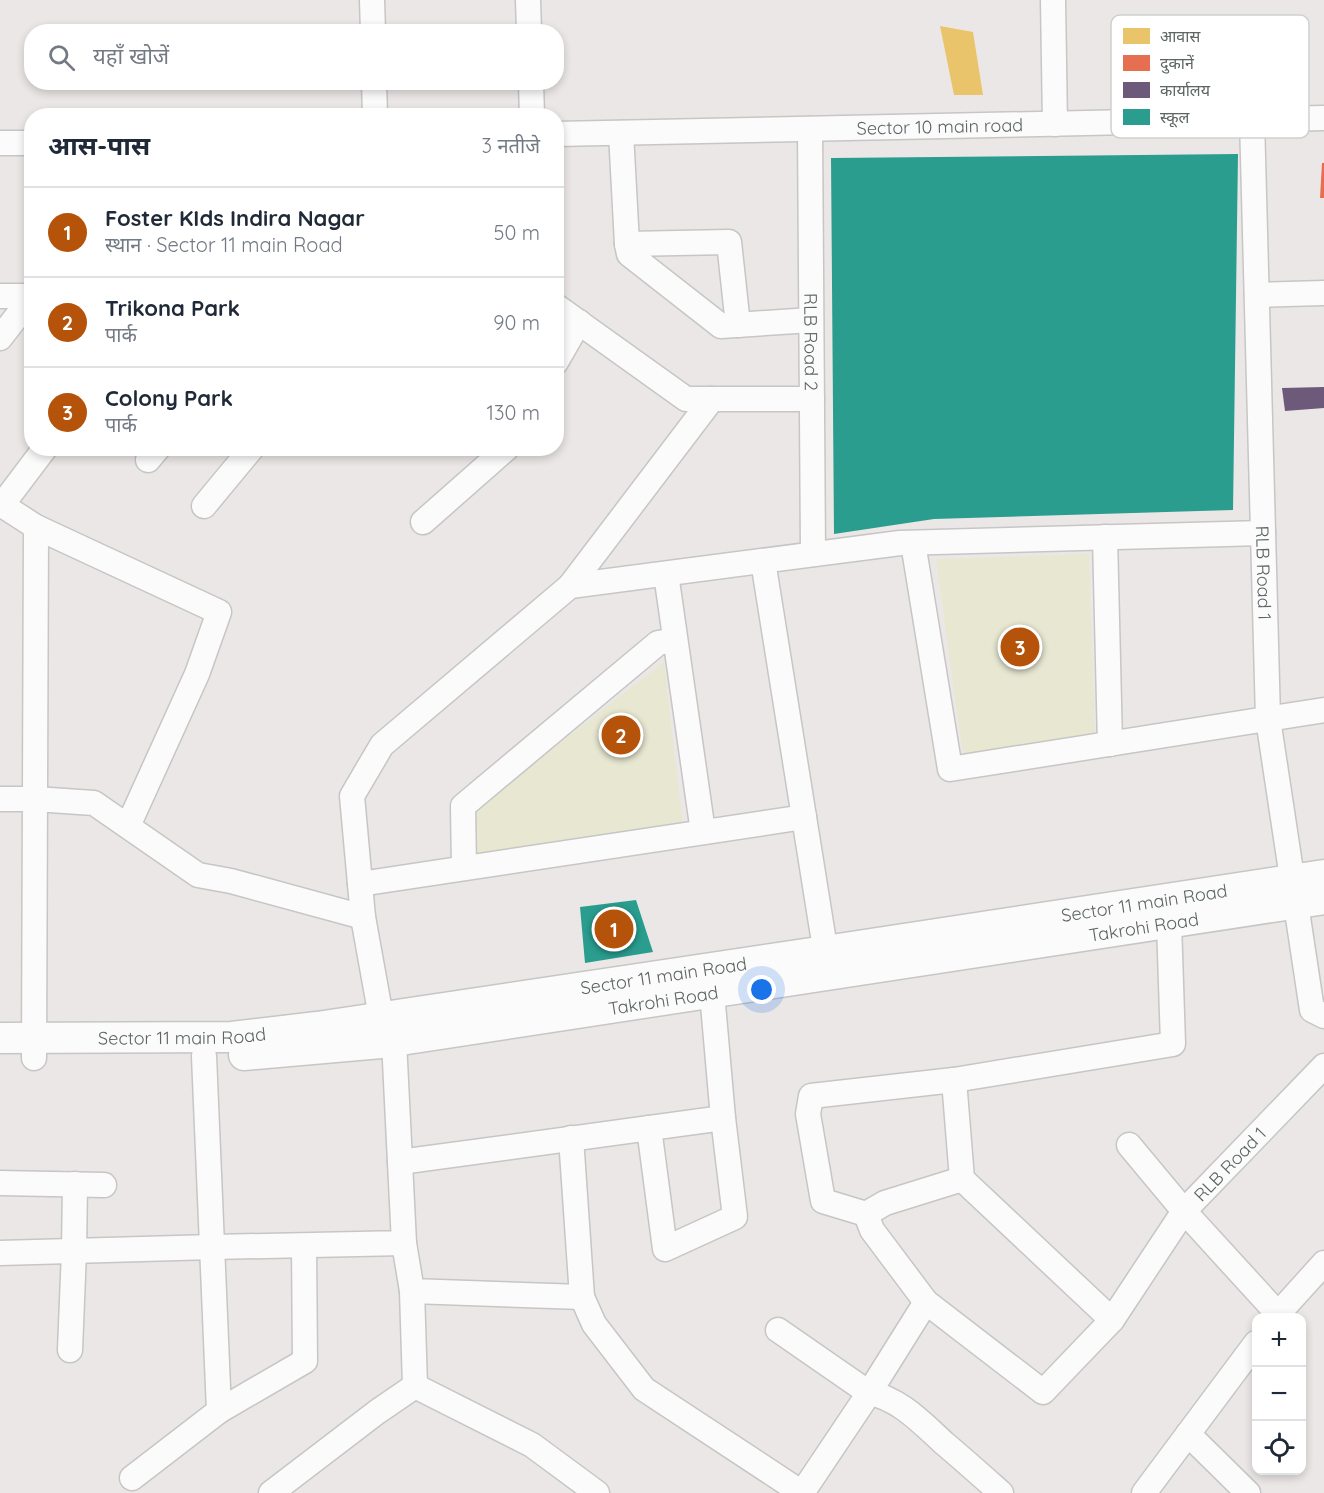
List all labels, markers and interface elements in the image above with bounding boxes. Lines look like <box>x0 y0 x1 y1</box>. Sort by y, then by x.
legend <box>1111 15 1309 138</box>
search box <box>24 24 564 90</box>
text: आवास <box>1160 26 1201 46</box>
icon: search <box>45 41 78 74</box>
text: यहाँ खोजें <box>93 42 169 70</box>
text: दुकानें <box>1160 53 1195 74</box>
text: कार्यालय <box>1160 80 1211 100</box>
text: स्कूल <box>1160 107 1191 128</box>
street label: Sector 10 main road <box>856 113 1023 139</box>
text: आस-पास <box>48 129 150 162</box>
text: 3 नतीजे <box>482 133 540 158</box>
text: Foster KIds Indira Nagar <box>105 204 365 232</box>
text: 1 <box>64 220 71 245</box>
text: 50 m <box>494 220 540 245</box>
text: स्थान · Sector 11 main Road <box>105 232 343 257</box>
street label: RLB Road 2 <box>800 293 823 391</box>
text: Trikona Park <box>105 294 240 322</box>
text: 2 <box>62 310 73 335</box>
text: 90 m <box>493 310 540 335</box>
text: पार्क <box>105 322 137 347</box>
text: Colony Park <box>105 384 233 412</box>
text: 3 <box>62 400 73 425</box>
text: 130 m <box>487 400 540 425</box>
text: पार्क <box>105 412 137 437</box>
street label: RLB Road 1 <box>1251 525 1277 620</box>
pin: 3 <box>1000 624 1040 670</box>
pin: 2 <box>602 712 640 758</box>
street label: Sector 11 main Road <box>1059 878 1229 926</box>
pin: 1 <box>594 906 634 952</box>
street label: Takrohi Road <box>1087 907 1200 946</box>
street label: Sector 11 main Road <box>579 951 748 999</box>
your location <box>747 975 776 1004</box>
street label: Takrohi Road <box>607 980 720 1020</box>
street label: Sector 11 main Road <box>98 1022 267 1049</box>
street label: RLB Road 1 <box>1188 1122 1271 1206</box>
map controls <box>1252 1313 1306 1475</box>
button: + <box>1252 1313 1306 1367</box>
button: − <box>1252 1367 1306 1421</box>
button: locate <box>1252 1421 1306 1475</box>

